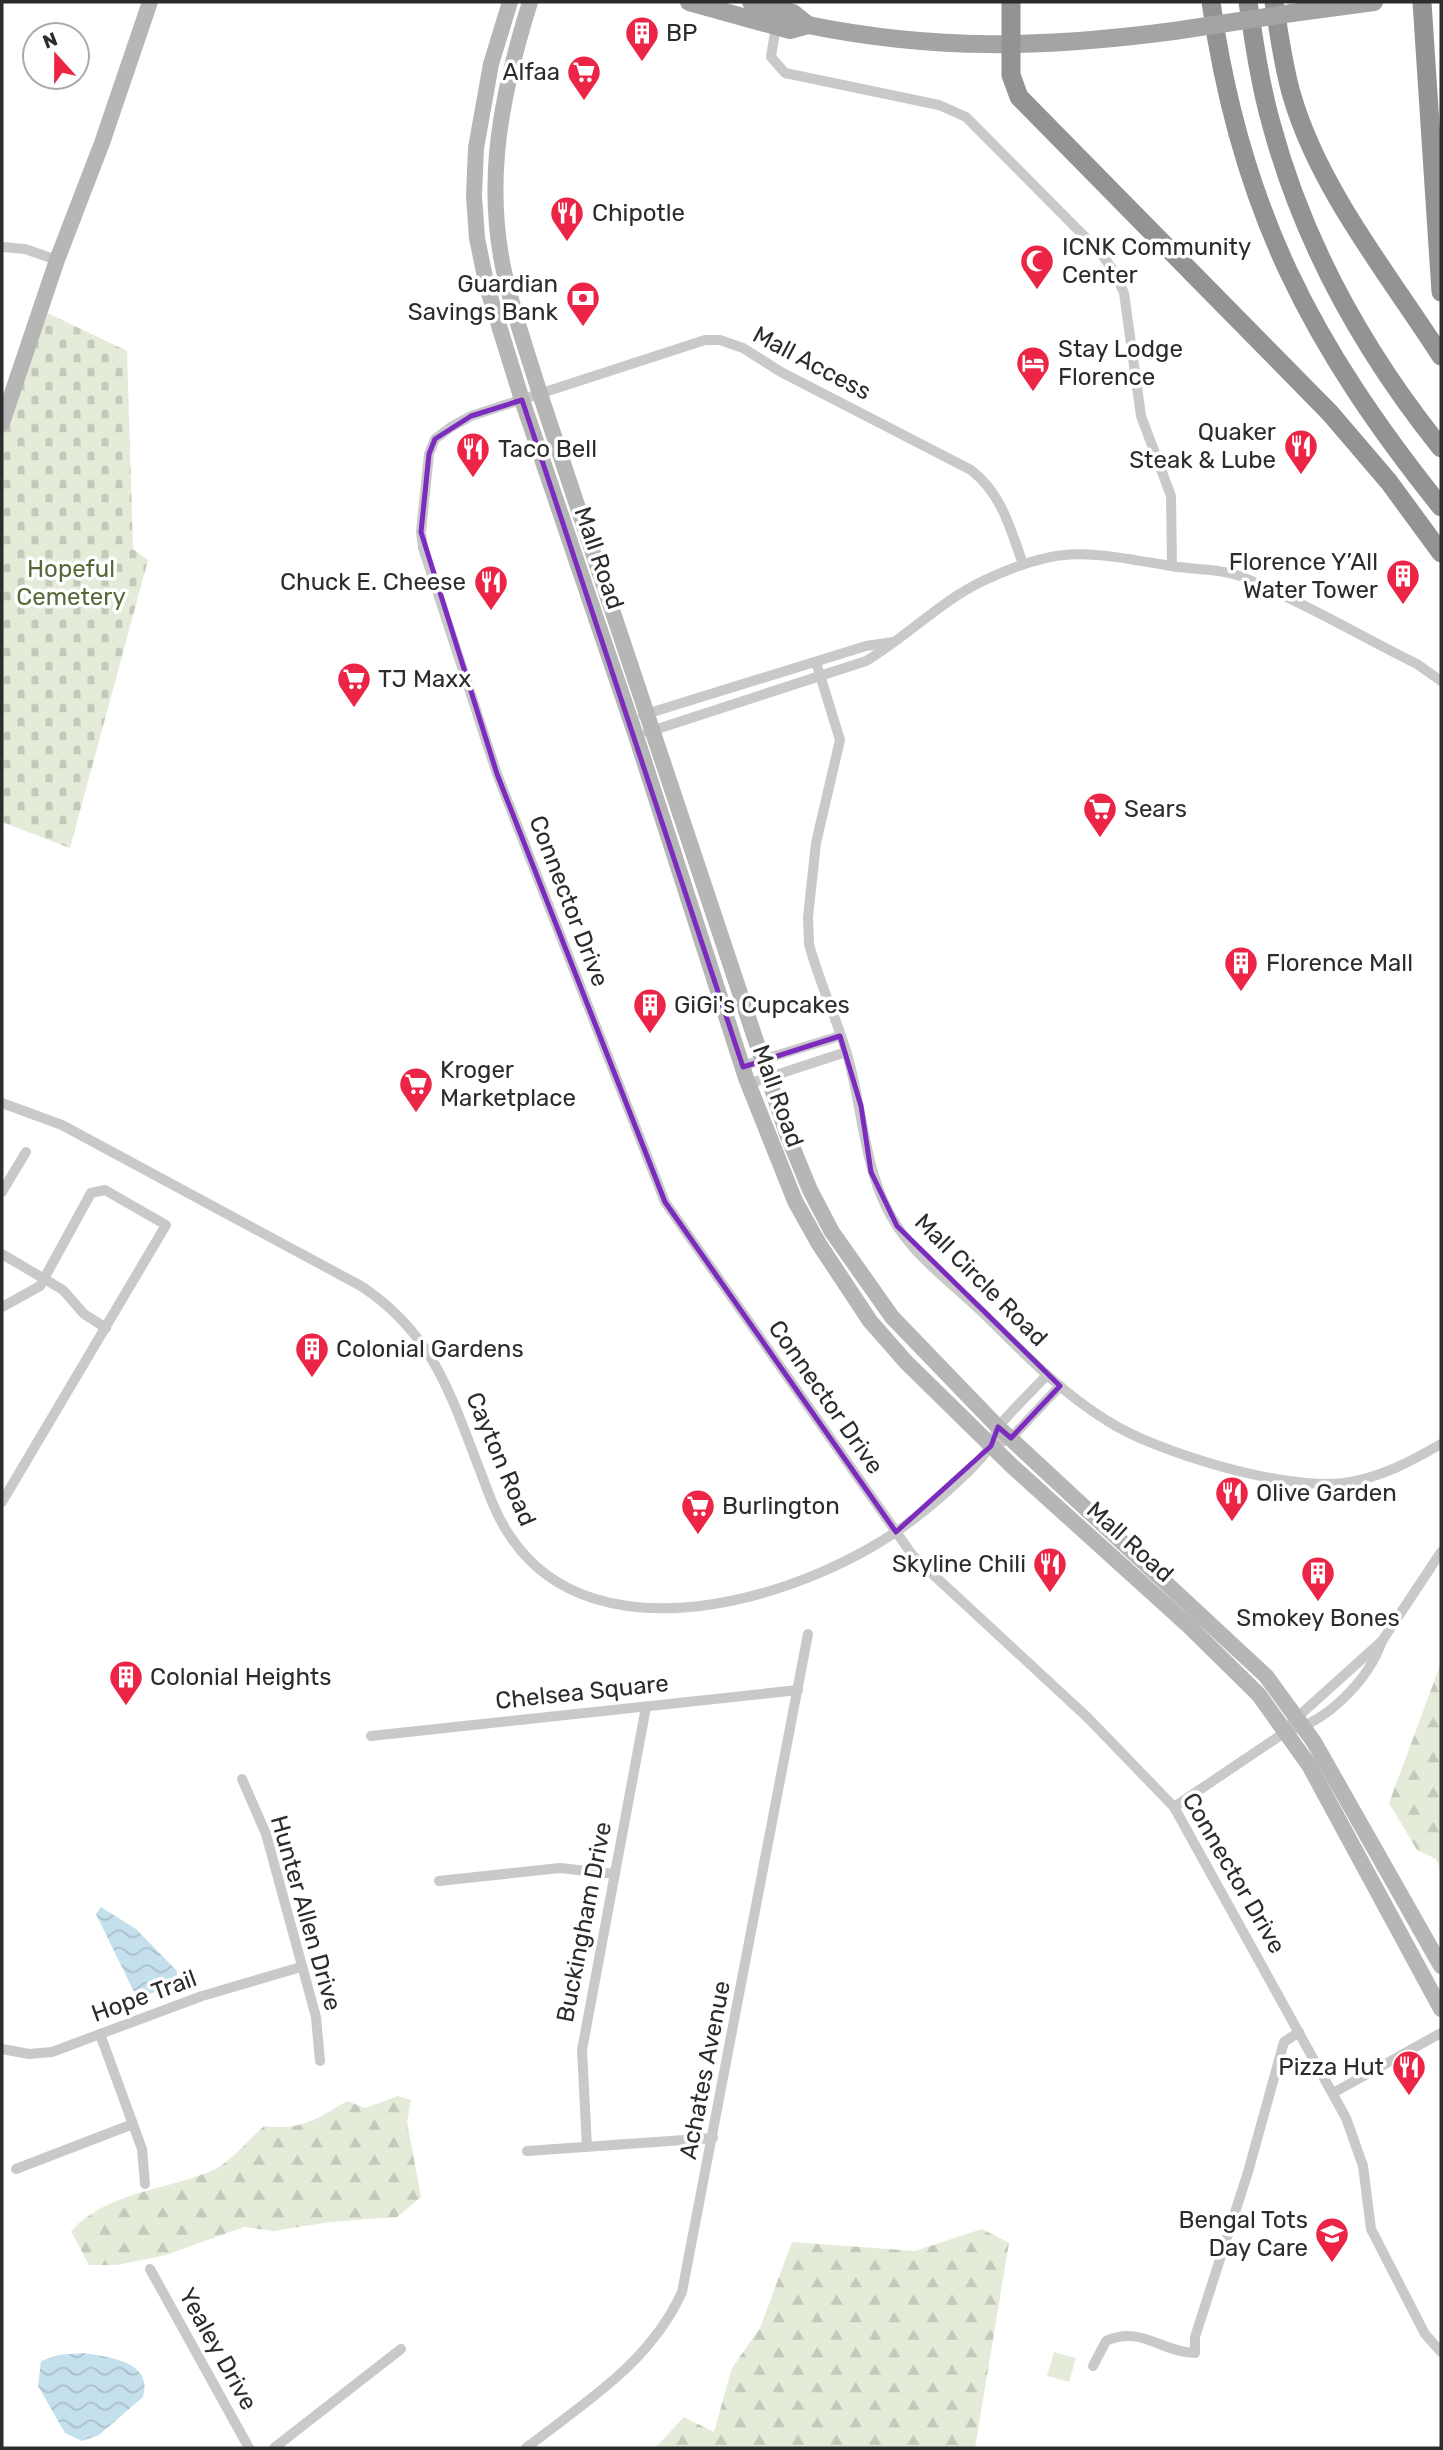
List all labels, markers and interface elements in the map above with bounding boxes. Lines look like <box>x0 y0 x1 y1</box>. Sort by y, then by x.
building icon: BP <box>623 14 661 63</box>
place label: BP <box>666 19 697 47</box>
north arrow <box>21 21 91 91</box>
text: N <box>40 27 61 54</box>
supermarket icon: Alfaa <box>565 53 603 102</box>
place label: Alfaa <box>503 58 560 86</box>
restaurant icon: Chipotle <box>548 194 586 243</box>
place label: Chipotle <box>592 199 685 227</box>
place label: ICNK Community Center <box>1062 233 1251 289</box>
mosque icon: ICNK Community Center <box>1018 242 1056 291</box>
place label: Guardian Savings Bank <box>408 270 559 326</box>
bank icon: Guardian Savings Bank <box>564 279 602 328</box>
street label: Mall Access <box>748 320 876 406</box>
place label: Stay Lodge Florence <box>1058 335 1183 391</box>
hotel icon: Stay Lodge Florence <box>1014 344 1052 393</box>
place label: Quaker Steak & Lube <box>1129 418 1276 474</box>
restaurant icon: Quaker Steak & Lube <box>1282 427 1320 476</box>
restaurant icon: Taco Bell <box>454 430 492 479</box>
place label: Taco Bell <box>498 435 597 463</box>
street label: Mall Road <box>568 503 630 613</box>
place label: Florence Y’All Water Tower <box>1229 548 1378 604</box>
park label: Hopeful Cemetery <box>16 555 126 611</box>
building icon: Florence Y’All Water Tower <box>1384 557 1422 606</box>
restaurant icon: Chuck E. Cheese <box>472 563 510 612</box>
place label: Chuck E. Cheese <box>280 568 466 596</box>
supermarket icon: TJ Maxx <box>335 660 373 709</box>
place label: TJ Maxx <box>378 665 471 693</box>
supermarket icon: Sears <box>1081 790 1119 839</box>
place label: Sears <box>1124 795 1187 823</box>
street label: Connector Drive <box>524 812 614 990</box>
building icon: Florence Mall <box>1222 944 1260 993</box>
place label: Florence Mall <box>1266 949 1413 977</box>
building icon: GiGi's Cupcakes <box>631 986 669 1035</box>
place label: GiGi's Cupcakes <box>674 991 850 1019</box>
street label: Mall Road <box>747 1041 809 1151</box>
place label: Kroger Marketplace <box>440 1056 576 1112</box>
supermarket icon: Kroger Marketplace <box>397 1065 435 1114</box>
street label: Mall Circle Road <box>909 1208 1053 1352</box>
street label: Connector Drive <box>763 1315 889 1479</box>
building icon: Colonial Gardens <box>293 1330 331 1379</box>
place label: Colonial Gardens <box>336 1335 524 1363</box>
street label: Cayton Road <box>460 1388 542 1530</box>
restaurant icon: Olive Garden <box>1213 1474 1251 1523</box>
place label: Olive Garden <box>1256 1479 1397 1507</box>
supermarket icon: Burlington <box>679 1487 717 1536</box>
place label: Burlington <box>722 1492 840 1520</box>
street label: Mall Road <box>1081 1496 1179 1588</box>
restaurant icon: Skyline Chili <box>1031 1545 1069 1594</box>
place label: Skyline Chili <box>892 1550 1026 1578</box>
building icon: Smokey Bones <box>1299 1554 1337 1603</box>
place label: Smokey Bones <box>1236 1604 1400 1632</box>
building icon: Colonial Heights <box>107 1658 145 1707</box>
place label: Colonial Heights <box>150 1663 331 1691</box>
street label: Chelsea Square <box>494 1669 670 1715</box>
street label: Connector Drive <box>1177 1788 1291 1958</box>
street label: Hunter Allen Drive <box>265 1812 347 2014</box>
street label: Buckingham Drive <box>551 1819 617 2025</box>
street label: Hope Trail <box>88 1964 200 2028</box>
street label: Achates Avenue <box>674 1978 736 2162</box>
restaurant icon: Pizza Hut <box>1390 2048 1428 2097</box>
place label: Pizza Hut <box>1278 2053 1384 2081</box>
place label: Bengal Tots Day Care <box>1178 2206 1308 2262</box>
school or university icon: Bengal Tots Day Care <box>1313 2215 1351 2264</box>
street label: Yealey Drive <box>173 2283 263 2415</box>

